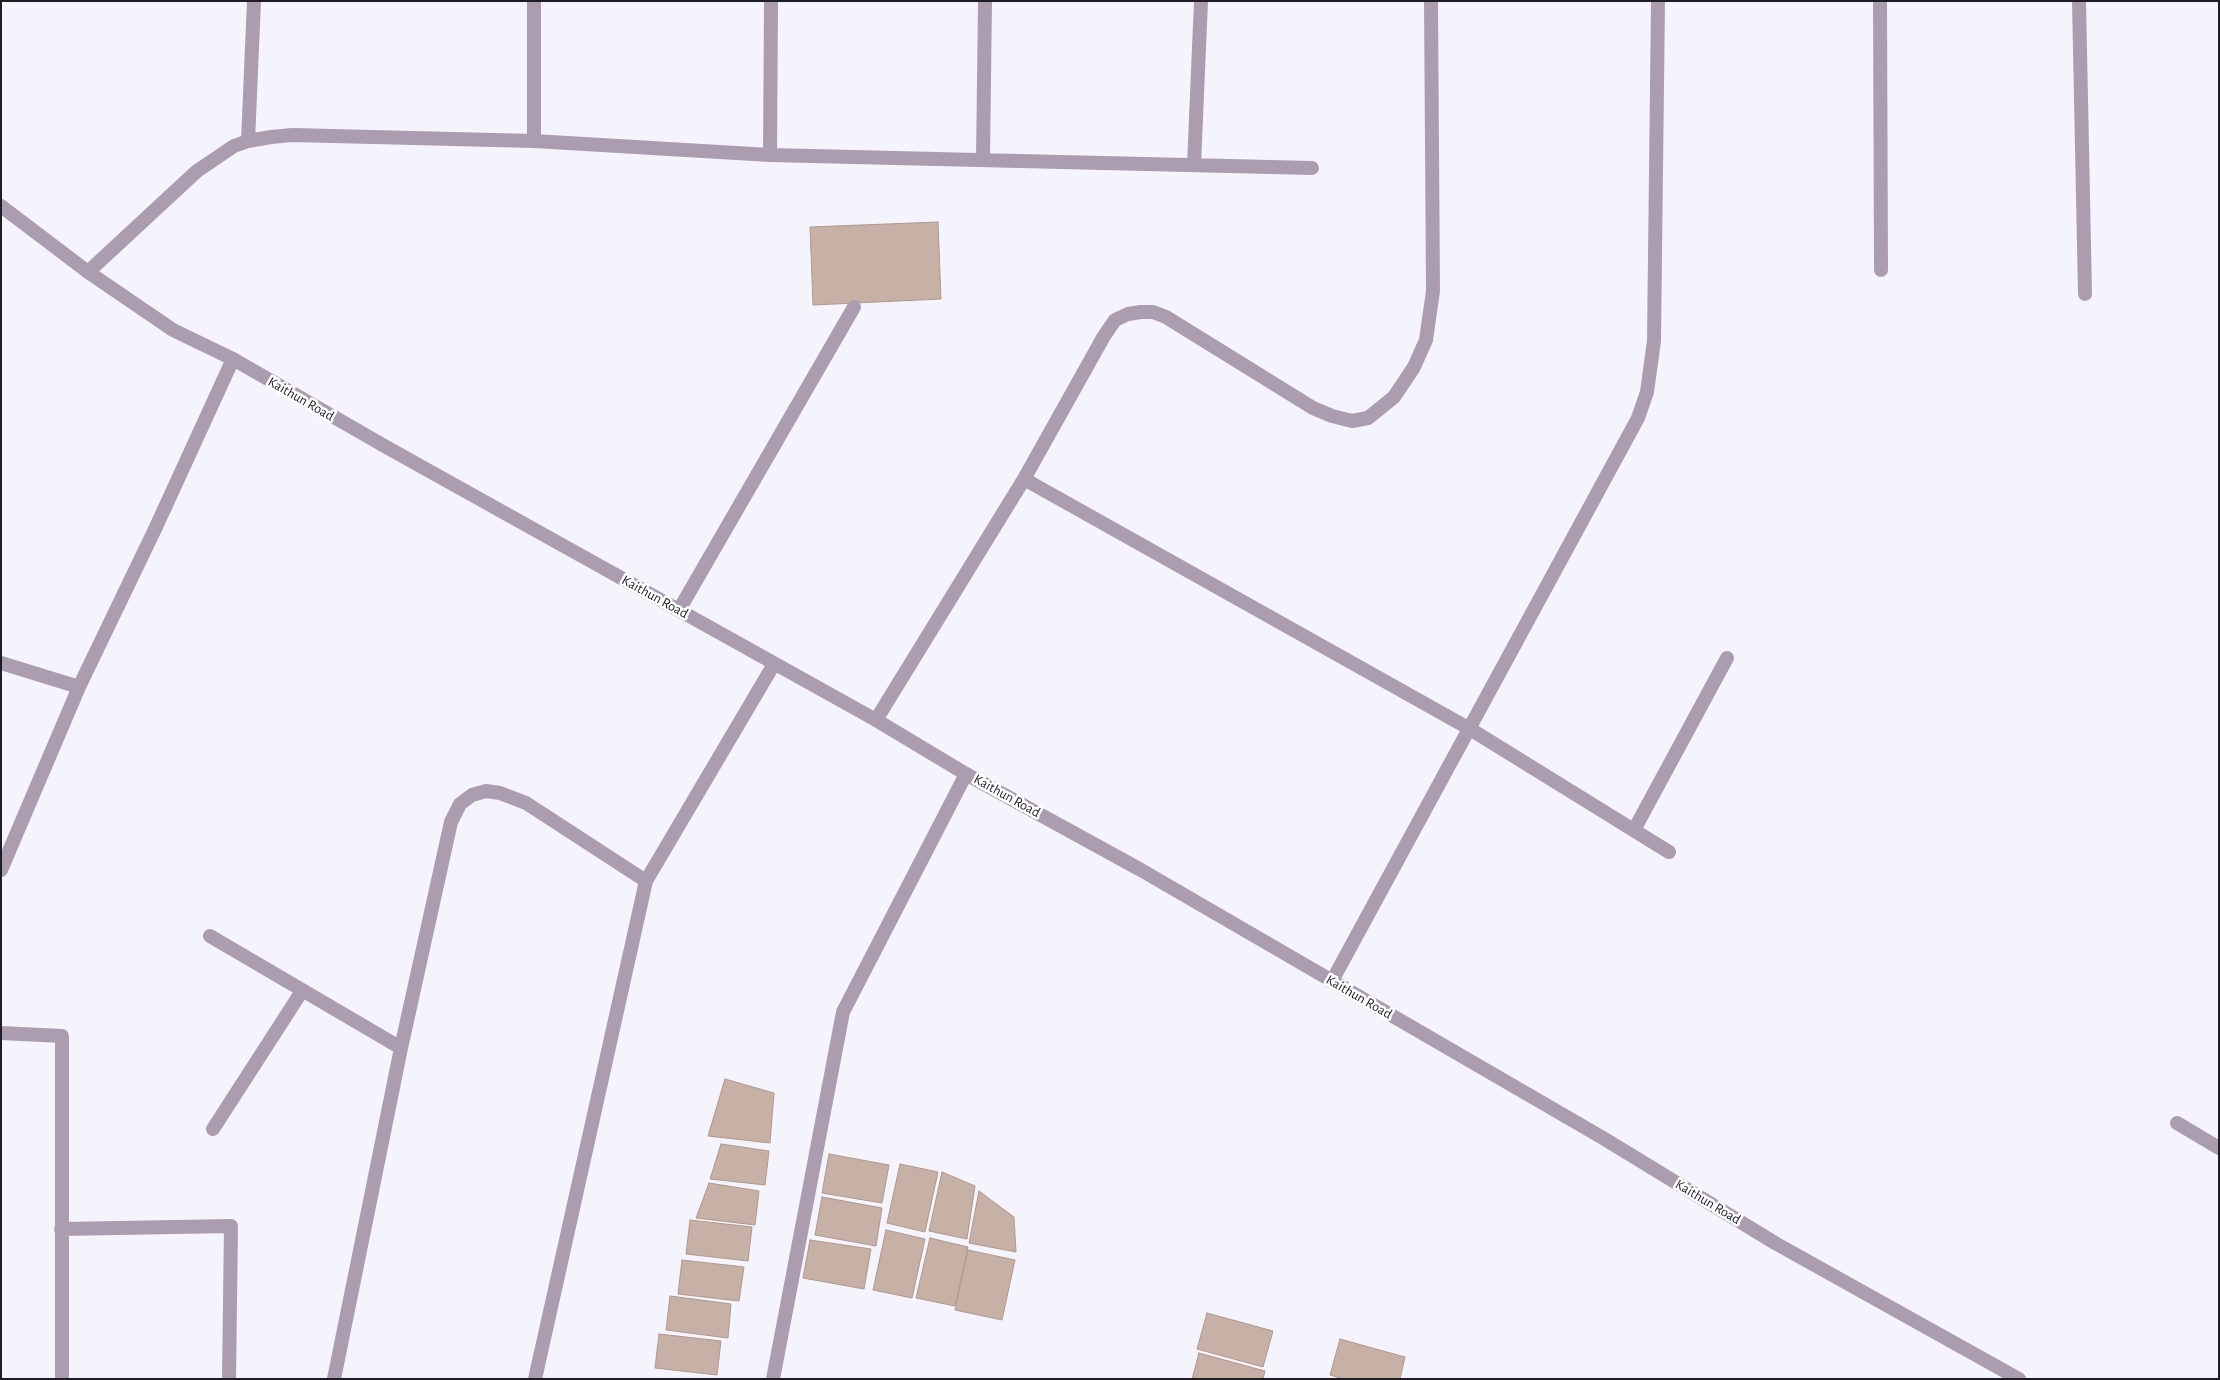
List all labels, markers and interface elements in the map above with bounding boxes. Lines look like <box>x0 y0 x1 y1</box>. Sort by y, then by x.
street label: Kaithun Road <box>265 373 337 425</box>
street label: Kaithun Road <box>619 572 691 622</box>
street label: Kaithun Road <box>971 771 1043 821</box>
street label: Kaithun Road <box>1323 971 1395 1023</box>
street label: Kaithun Road <box>1672 1176 1744 1228</box>

